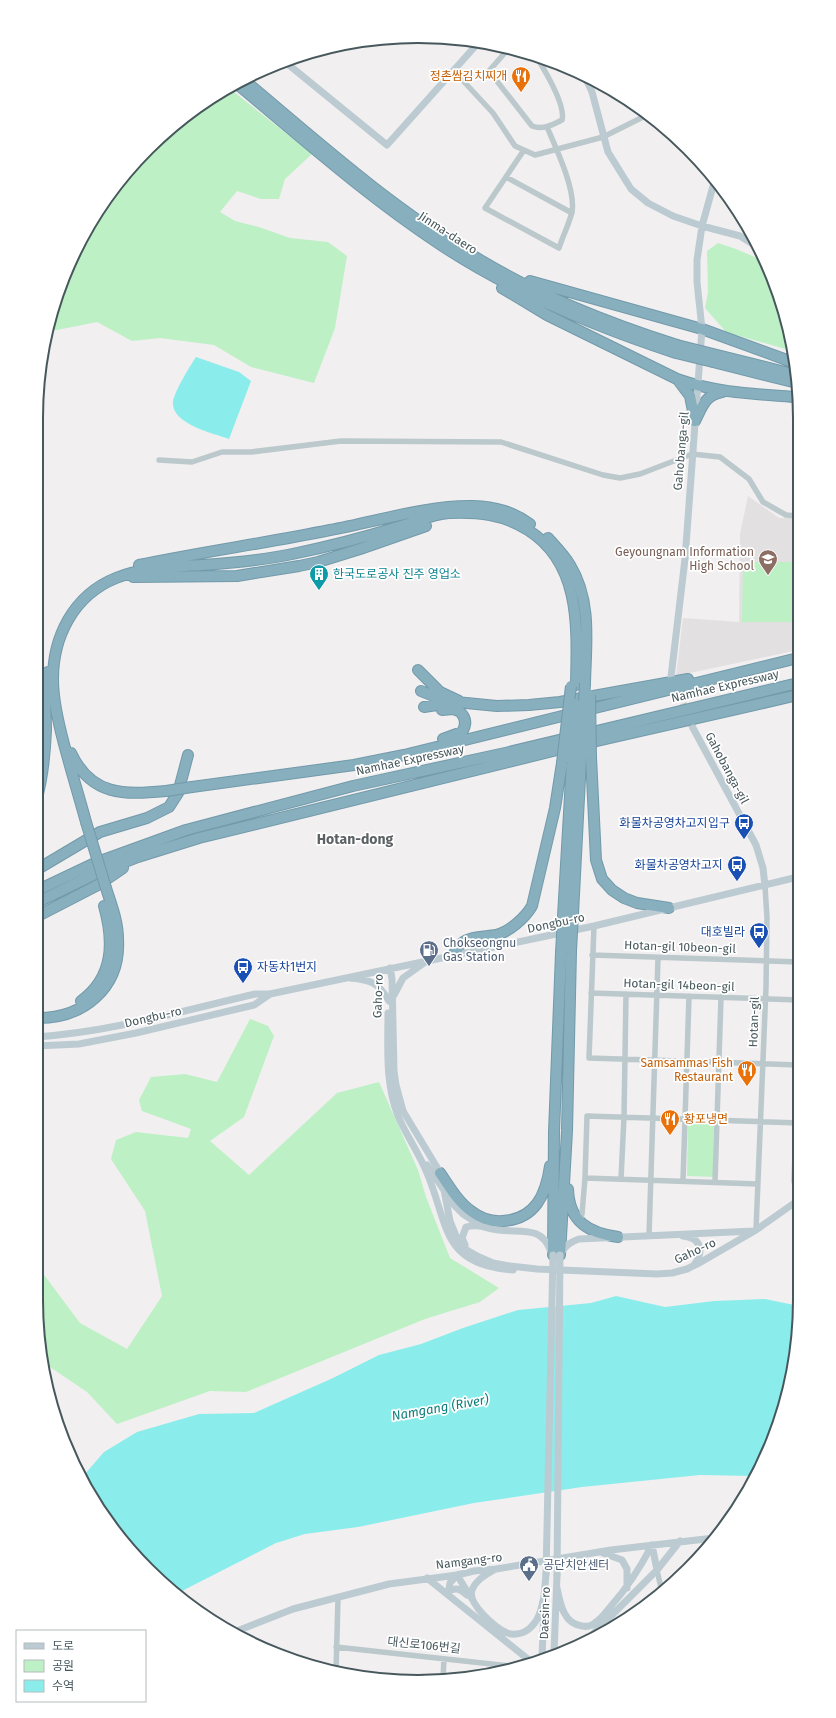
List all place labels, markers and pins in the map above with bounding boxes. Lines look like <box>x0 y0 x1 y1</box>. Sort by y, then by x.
restaurant icon: 정촌쌈김치찌개 <box>510 65 532 93</box>
place label: 정촌쌈김치찌개 <box>430 69 507 83</box>
place label: Geyoungnam Information High School <box>615 545 754 573</box>
school or university icon: Geyoungnam Information High School <box>757 548 779 576</box>
building icon: 한국도로공사 진주 영업소 <box>308 563 330 591</box>
place label: 한국도로공사 진주 영업소 <box>333 567 461 581</box>
bus stop icon: 화물차공영차고지입구 <box>733 812 755 840</box>
place label: 화물차공영차고지입구 <box>620 816 730 830</box>
bus stop icon: 화물차공영차고지 <box>726 854 748 882</box>
place label: 화물차공영차고지 <box>635 858 723 872</box>
bus stop icon: 대호빌라 <box>748 921 770 949</box>
place label: 대호빌라 <box>701 925 745 939</box>
place label: Chokseongnu Gas Station <box>443 936 516 964</box>
fuel station icon: Chokseongnu Gas Station <box>418 939 440 967</box>
bus stop icon: 자동차1번지 <box>232 956 254 984</box>
place label: 자동차1번지 <box>257 960 317 974</box>
place label: Samsammas Fish Restaurant <box>640 1056 734 1084</box>
restaurant icon: Samsammas Fish Restaurant <box>736 1059 758 1087</box>
restaurant icon: 황포냉면 <box>659 1108 681 1136</box>
place label: 황포냉면 <box>684 1112 728 1126</box>
public building icon: 공단치안센터 <box>518 1554 540 1582</box>
place label: 공단치안센터 <box>543 1558 609 1572</box>

